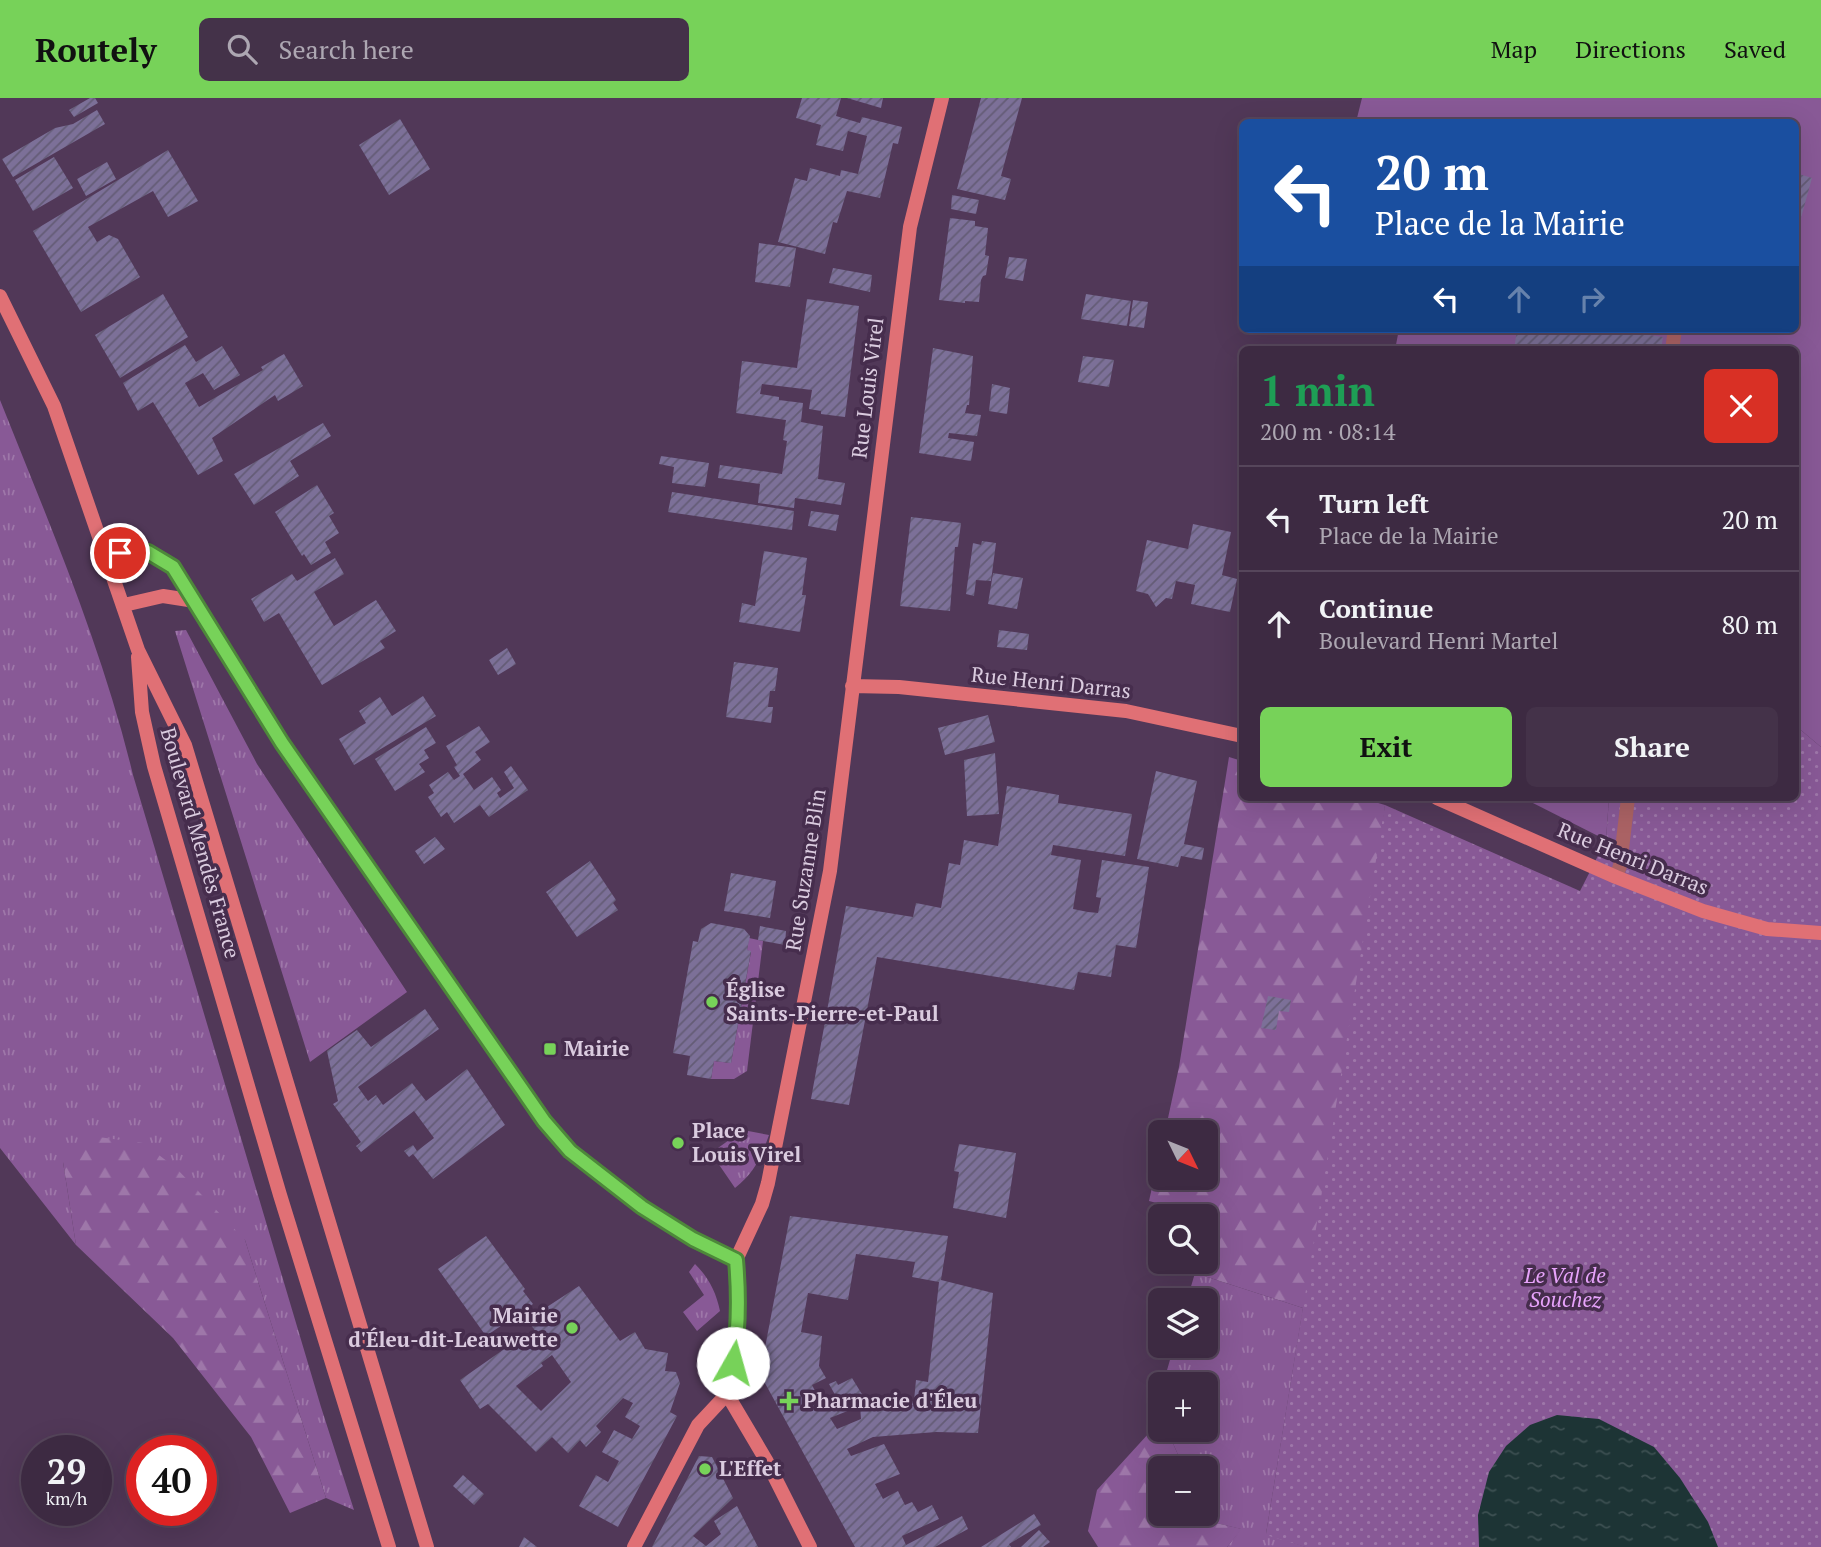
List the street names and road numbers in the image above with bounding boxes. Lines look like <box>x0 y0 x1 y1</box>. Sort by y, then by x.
street label: Rue Louis Virel <box>844 316 890 460</box>
street label: Rue Henri Darras <box>970 660 1132 704</box>
street label: Boulevard Mendès France <box>155 724 247 962</box>
street label: Rue Suzanne Blin <box>778 786 832 953</box>
street label: Rue Henri Darras <box>1554 815 1713 901</box>

